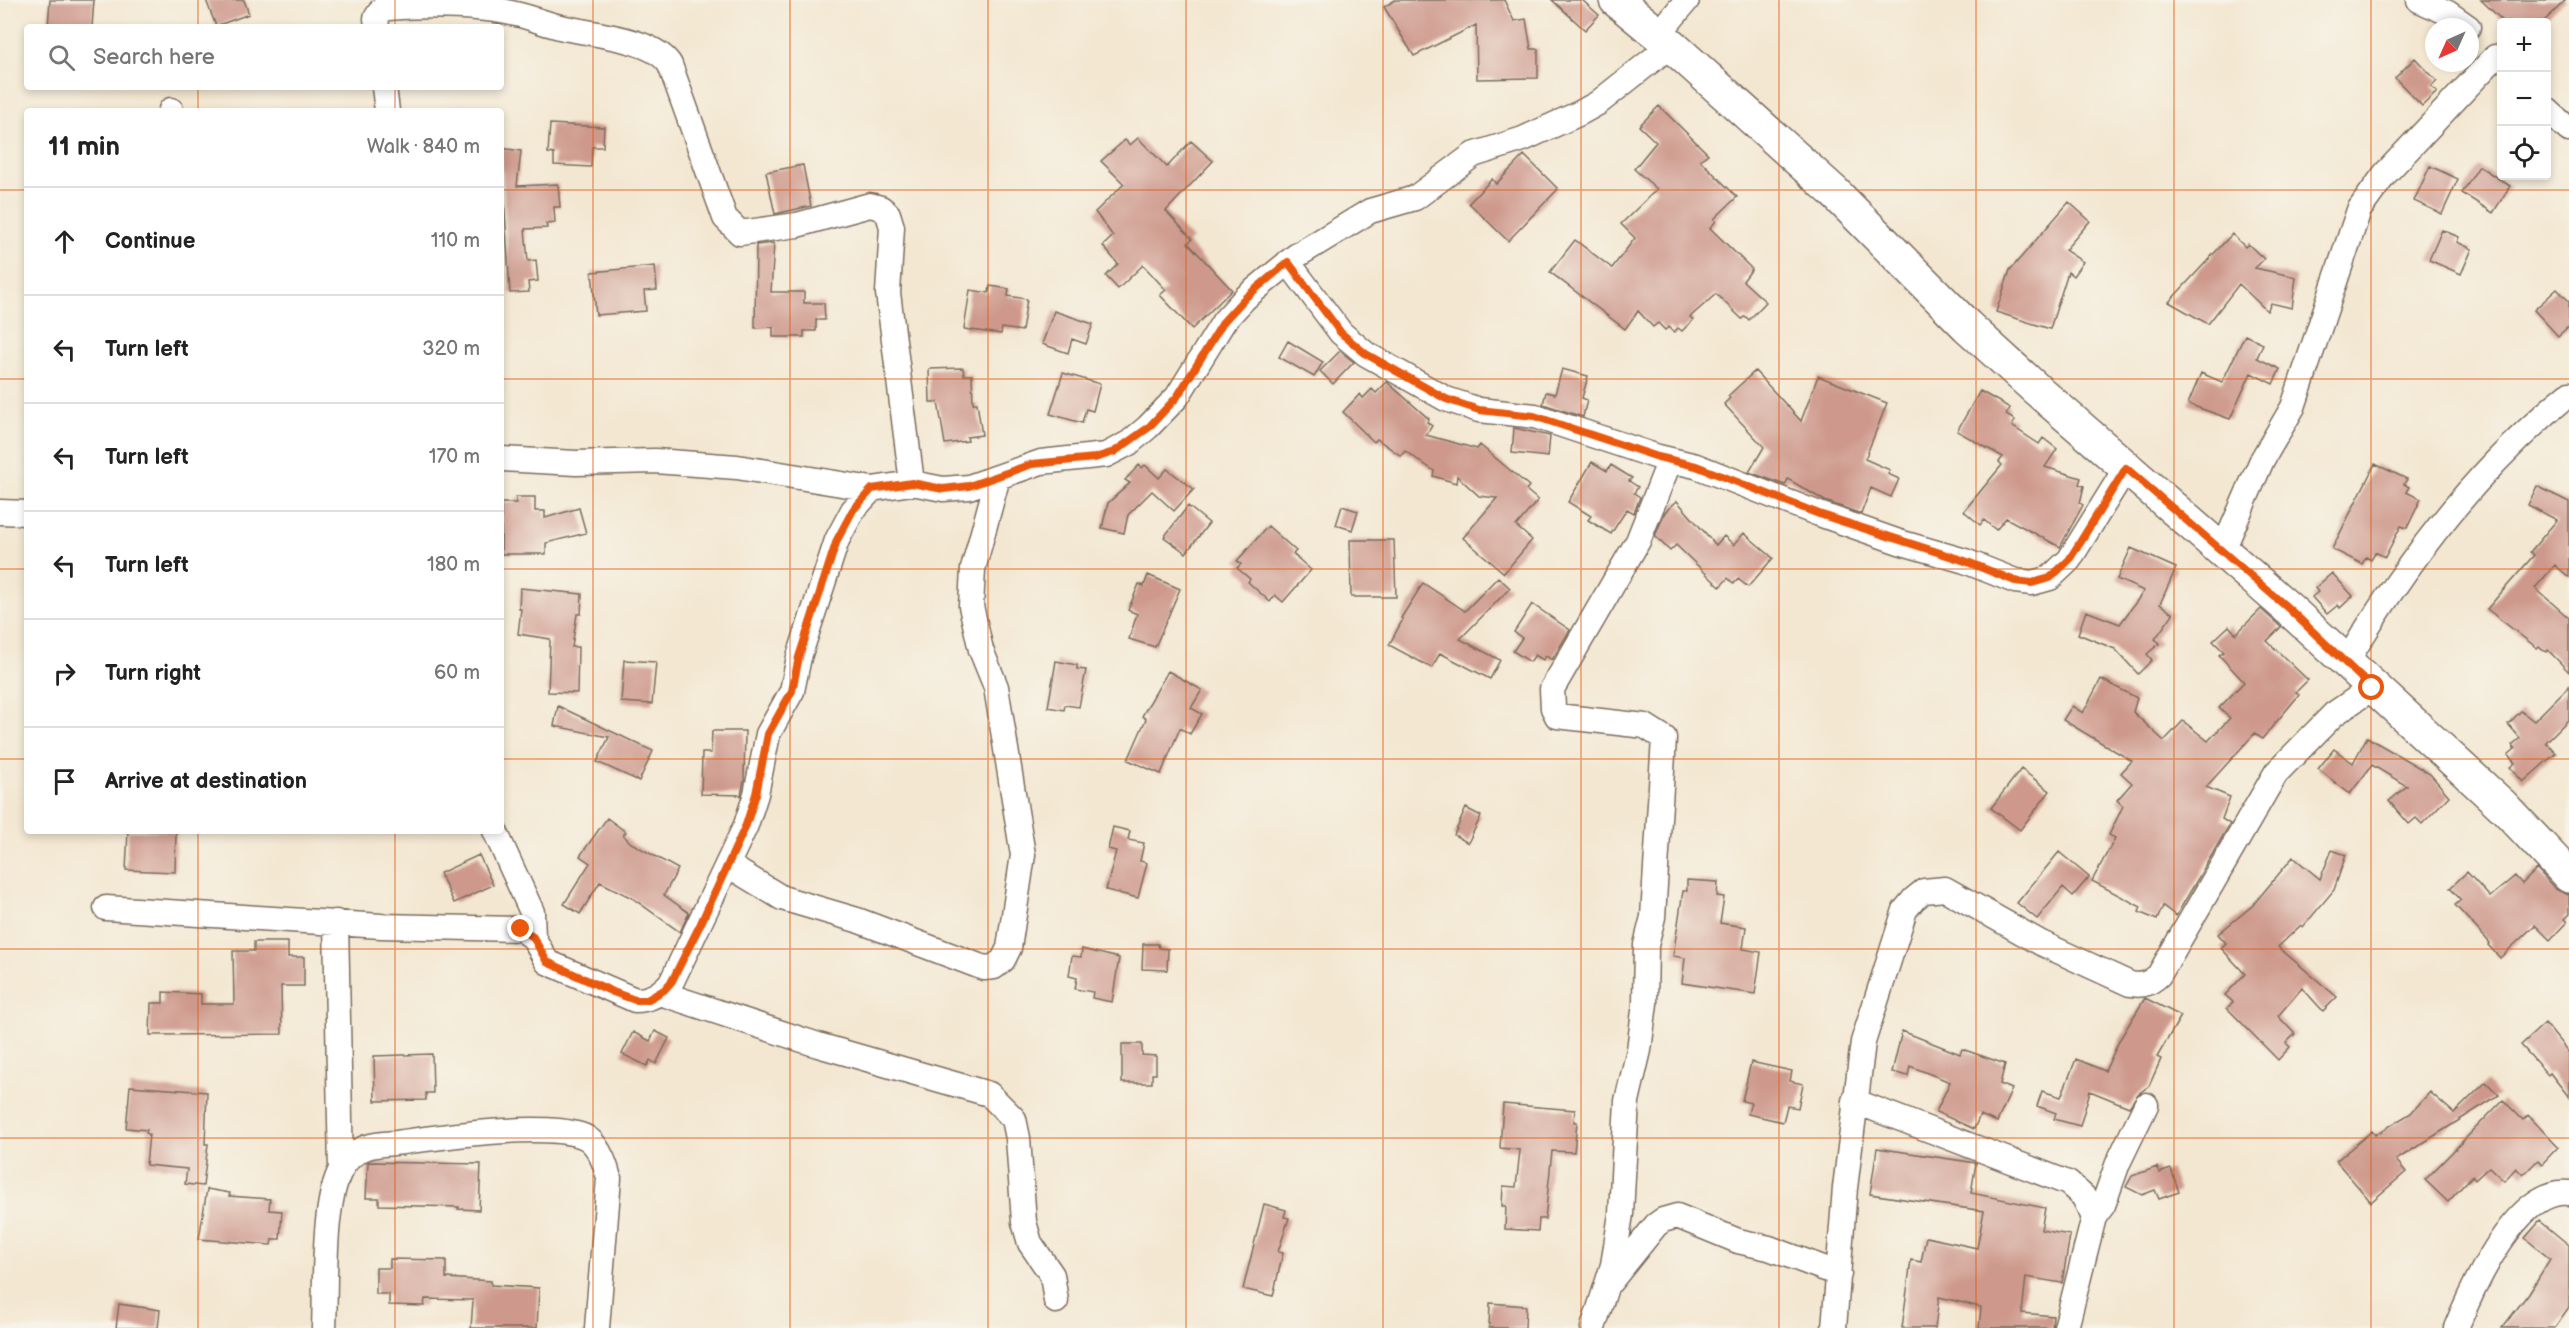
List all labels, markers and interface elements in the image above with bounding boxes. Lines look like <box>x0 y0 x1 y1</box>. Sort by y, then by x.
north arrow <box>2425 18 2479 72</box>
map controls <box>2497 18 2551 180</box>
button: + <box>2497 18 2551 72</box>
search box <box>24 24 504 90</box>
icon: search <box>45 41 78 74</box>
text: Search here <box>93 44 215 71</box>
button: − <box>2497 72 2551 126</box>
button: locate <box>2497 126 2551 180</box>
text: 11 min <box>48 132 120 163</box>
text: Walk · 840 m <box>367 135 480 159</box>
icon: ahead <box>48 225 81 258</box>
text: Continue <box>105 228 195 255</box>
text: 110 m <box>431 229 480 253</box>
icon: left <box>48 333 81 366</box>
text: Turn left <box>105 336 189 363</box>
text: 320 m <box>422 337 480 361</box>
icon: left <box>48 441 81 474</box>
text: Turn left <box>105 444 189 471</box>
text: 170 m <box>429 445 480 469</box>
icon: left <box>48 549 81 582</box>
text: Turn left <box>105 552 189 579</box>
text: 180 m <box>427 553 480 577</box>
icon: right <box>48 657 81 690</box>
text: Turn right <box>105 660 201 687</box>
text: 60 m <box>434 661 480 685</box>
route start <box>2358 674 2384 700</box>
icon: arrive <box>48 765 81 798</box>
text: Arrive at destination <box>105 768 307 795</box>
route end <box>507 915 533 941</box>

